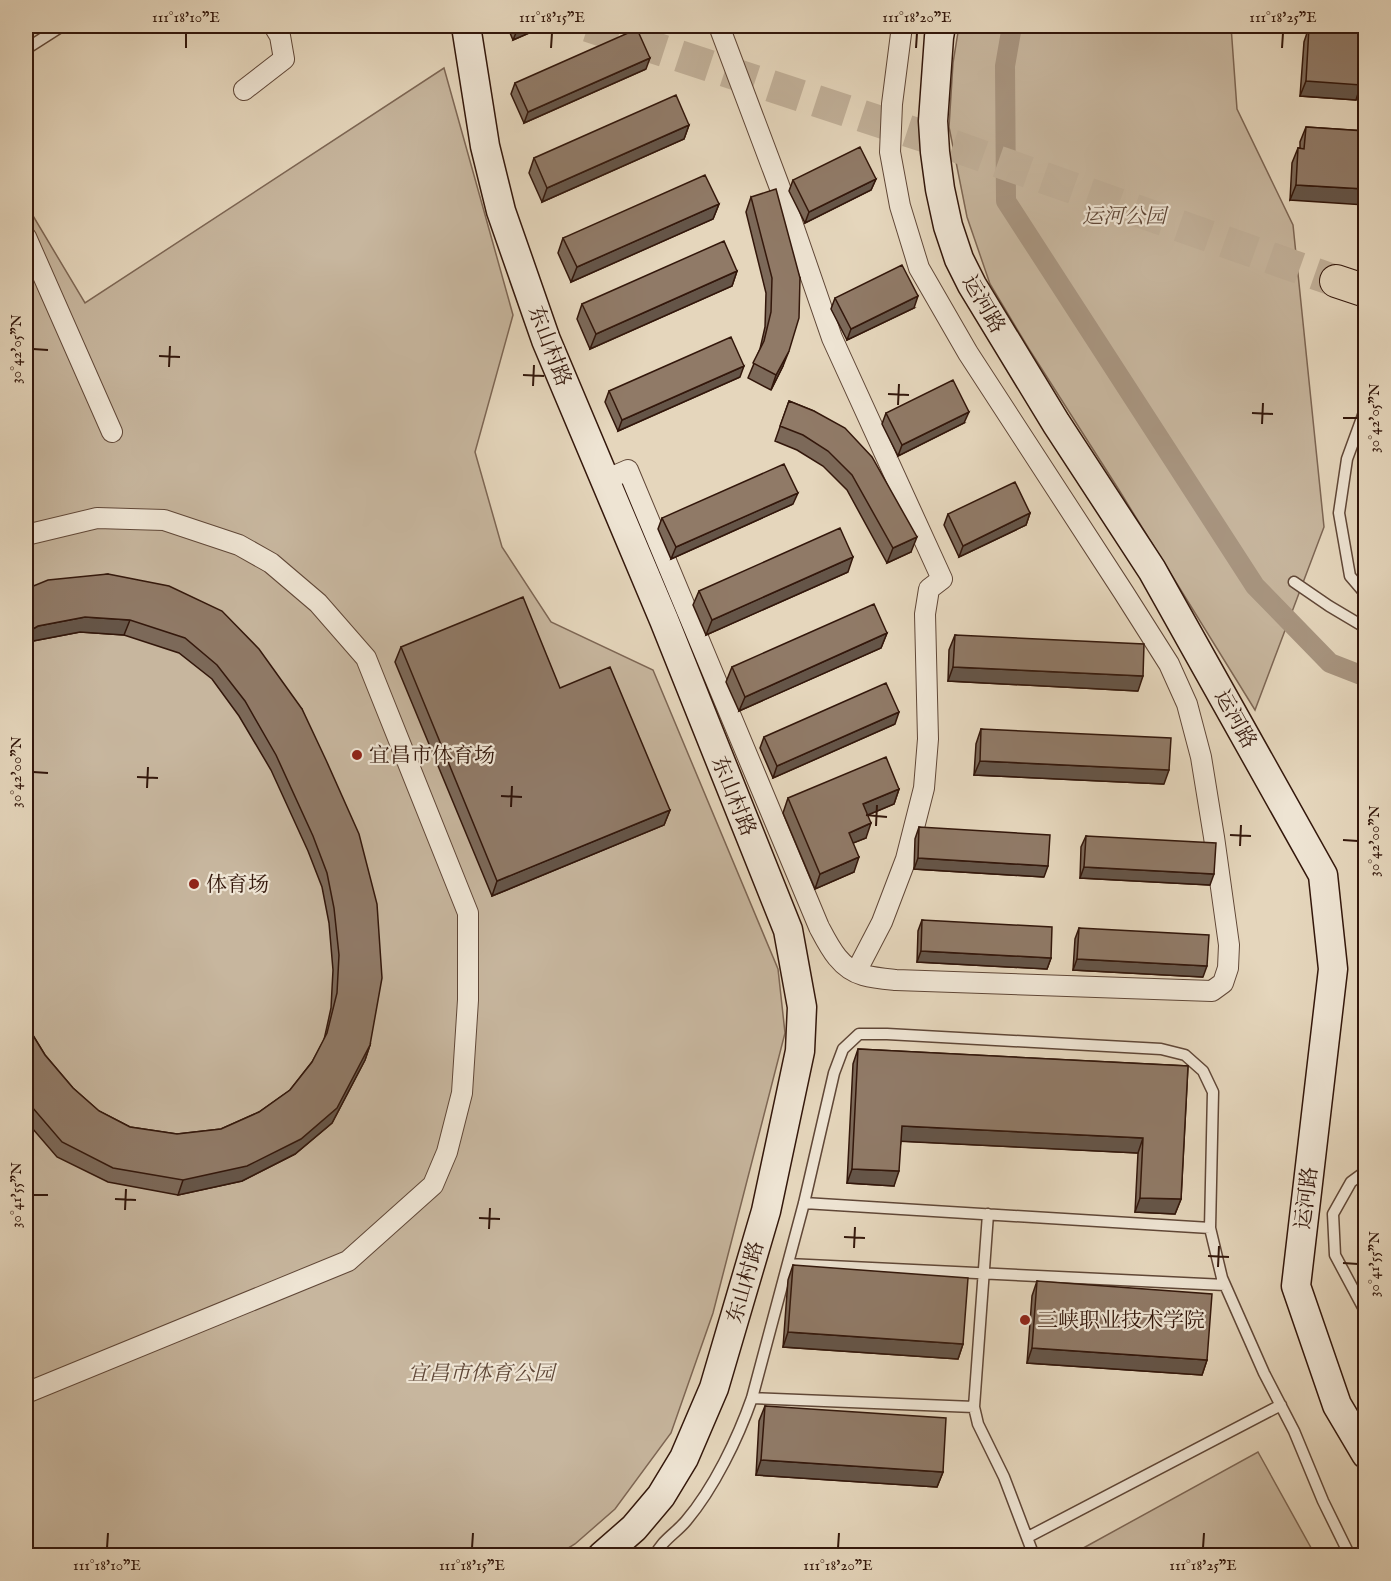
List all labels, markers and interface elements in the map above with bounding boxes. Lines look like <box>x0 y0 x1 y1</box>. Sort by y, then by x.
text: 111°18'10"E <box>152 8 220 27</box>
text: 111°18'15"E <box>519 8 585 27</box>
text: 111°18'20"E <box>882 8 952 27</box>
text: 111°18'25"E <box>1249 8 1317 27</box>
park label: 运河公园 <box>1082 204 1169 231</box>
street label: 运河路 <box>955 271 1010 339</box>
street label: 东山村路 <box>521 302 576 391</box>
text: 30°42'05"N <box>7 314 26 384</box>
text: 30°42'05"N <box>1365 383 1384 453</box>
street label: 运河路 <box>1208 686 1262 754</box>
text: 30°42'00"N <box>7 736 26 808</box>
place label: 宜昌市体育场 <box>369 743 495 770</box>
marker: 宜昌市体育场 <box>350 748 364 762</box>
street label: 东山村路 <box>704 753 761 841</box>
text: 30°42'00"N <box>1365 805 1384 877</box>
place label: 体育场 <box>206 872 269 899</box>
marker: 体育场 <box>187 877 201 891</box>
text: 30°41'55"N <box>7 1162 26 1228</box>
street label: 运河路 <box>1290 1165 1325 1231</box>
text: 30°41'55"N <box>1365 1231 1384 1297</box>
street label: 东山村路 <box>722 1238 771 1327</box>
place label: 三峡职业技术学院 <box>1037 1308 1205 1335</box>
marker: 三峡职业技术学院 <box>1018 1313 1032 1327</box>
park label: 宜昌市体育公园 <box>408 1361 557 1388</box>
text: 111°18'10"E <box>73 1556 141 1575</box>
text: 111°18'15"E <box>439 1556 505 1575</box>
text: 111°18'20"E <box>803 1556 873 1575</box>
text: 111°18'25"E <box>1169 1556 1237 1575</box>

